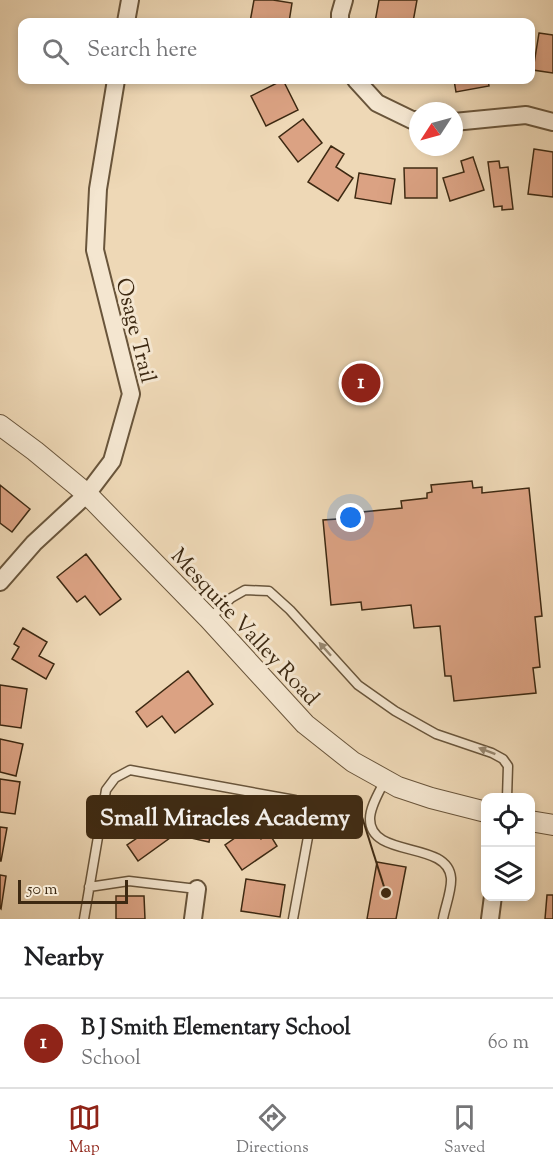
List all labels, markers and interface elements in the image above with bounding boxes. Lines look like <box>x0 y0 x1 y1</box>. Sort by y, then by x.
search box <box>18 18 535 84</box>
icon: search <box>39 35 72 68</box>
text: Search here <box>87 35 197 67</box>
north arrow <box>409 102 463 156</box>
street label: Osage Trail <box>106 275 163 387</box>
pin: 1 <box>342 360 380 406</box>
your location <box>336 503 365 532</box>
street label: Mesquite Valley Road <box>162 542 326 714</box>
one-way arrow <box>319 642 332 657</box>
one-way arrow <box>477 746 495 756</box>
map controls <box>481 793 535 901</box>
button: locate <box>481 793 535 847</box>
callout: Small Miracles Academy <box>87 796 362 838</box>
text: Small Miracles Academy <box>100 802 350 836</box>
button: layers <box>481 847 535 901</box>
scale bar <box>18 877 128 904</box>
text: 50 m <box>27 879 58 902</box>
text: Nearby <box>24 940 104 977</box>
text: B J Smith Elementary School <box>81 1013 351 1045</box>
text: 1 <box>40 1029 47 1058</box>
text: 60 m <box>488 1029 529 1058</box>
text: School <box>81 1045 141 1074</box>
tab: Map <box>68 1101 101 1160</box>
tab: Directions <box>236 1101 309 1160</box>
tab: Saved <box>444 1101 485 1160</box>

